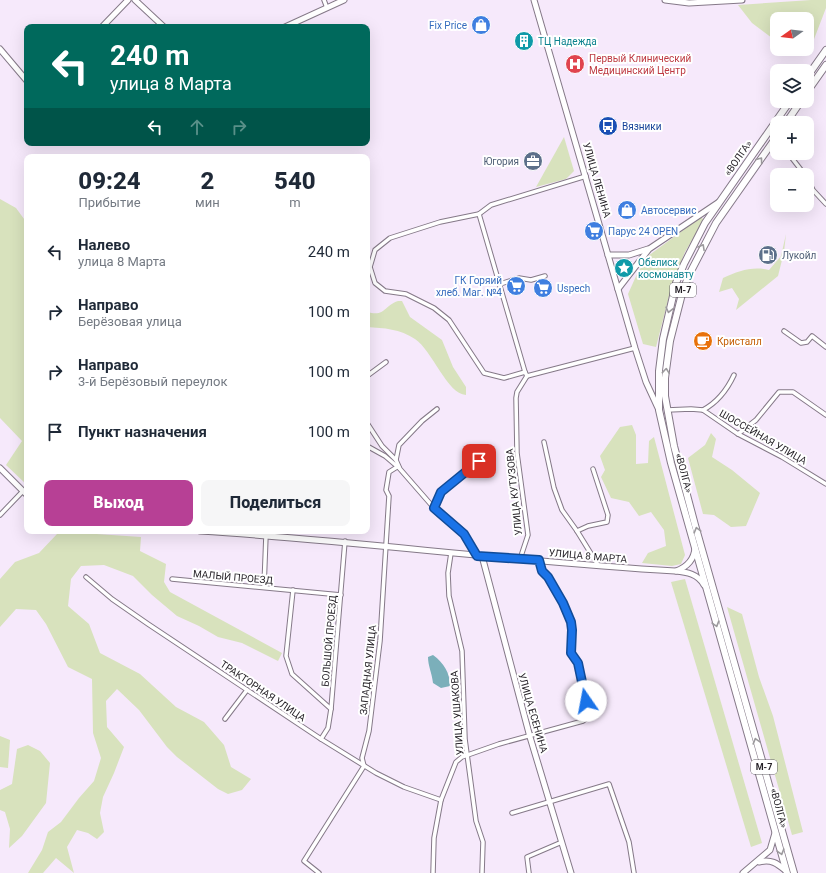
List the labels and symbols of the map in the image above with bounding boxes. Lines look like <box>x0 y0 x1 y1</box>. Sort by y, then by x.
north arrow <box>770 12 814 56</box>
shop icon: Fix Price <box>470 14 492 36</box>
place label: Fix Price <box>429 20 467 31</box>
building icon: ТЦ Надежда <box>513 30 535 52</box>
place label: ТЦ Надежда <box>538 36 597 47</box>
hospital icon: Первый Клинический Медицинский Центр <box>564 53 586 75</box>
place label: Первый Клинический Медицинский Центр <box>589 53 691 76</box>
bus stop icon: Вязники <box>597 115 619 137</box>
place label: Вязники <box>622 121 662 132</box>
street label: «ВОЛГА» <box>722 138 754 178</box>
street label: УЛИЦА ЛЕНИНА <box>581 141 613 219</box>
office icon: Югория <box>522 150 544 172</box>
place label: Югория <box>483 156 519 167</box>
one-way arrow <box>755 157 762 164</box>
shop icon: Автосервис <box>616 199 638 221</box>
place label: Автосервис <box>641 205 696 216</box>
supermarket icon: Парус 24 OPEN <box>583 220 605 242</box>
place label: Парус 24 OPEN <box>608 226 678 237</box>
one-way arrow <box>698 244 705 251</box>
fuel station icon: Лукойл <box>757 244 779 266</box>
place label: Лукойл <box>782 250 817 261</box>
place icon: Обелиск космонавту <box>613 257 635 279</box>
place label: Обелиск космонавту <box>638 257 694 280</box>
place label: ГК Горяий хлеб. Маг. №4 <box>436 275 502 298</box>
supermarket icon: ГК Горяий хлеб. Маг. №4 <box>505 275 527 297</box>
supermarket icon: Uspech <box>532 277 554 299</box>
place label: Uspech <box>557 283 590 294</box>
road number: М-7 <box>670 283 696 297</box>
one-way arrow <box>666 307 674 314</box>
cafe icon: Кристалл <box>692 330 714 352</box>
place label: Кристалл <box>717 336 762 347</box>
one-way arrow <box>661 368 670 374</box>
street label: ШОССЕЙНАЯ УЛИЦА <box>717 407 809 467</box>
pin <box>462 444 496 478</box>
street label: УЛИЦА КУТУЗОВА <box>504 448 524 536</box>
street label: «ВОЛГА» <box>673 452 695 494</box>
one-way arrow <box>693 527 702 534</box>
street label: УЛИЦА 8 МАРТА <box>548 547 628 565</box>
street label: МАЛЫЙ ПРОЕЗД <box>193 567 274 586</box>
street label: БОЛЬШОЙ ПРОЕЗД <box>319 594 339 687</box>
one-way arrow <box>711 621 720 628</box>
street label: ЗАПАДНАЯ УЛИЦА <box>358 624 378 716</box>
street label: ТРАКТОРНАЯ УЛИЦА <box>218 658 308 724</box>
street label: УЛИЦА УШАКОВА <box>449 670 465 756</box>
street label: УЛИЦА ЕСЕНИНА <box>516 672 550 755</box>
position arrow <box>565 680 607 722</box>
one-way arrow <box>752 738 761 745</box>
road number: М-7 <box>751 760 777 774</box>
street label: «ВОЛГА» <box>768 787 790 829</box>
one-way arrow <box>776 849 785 856</box>

